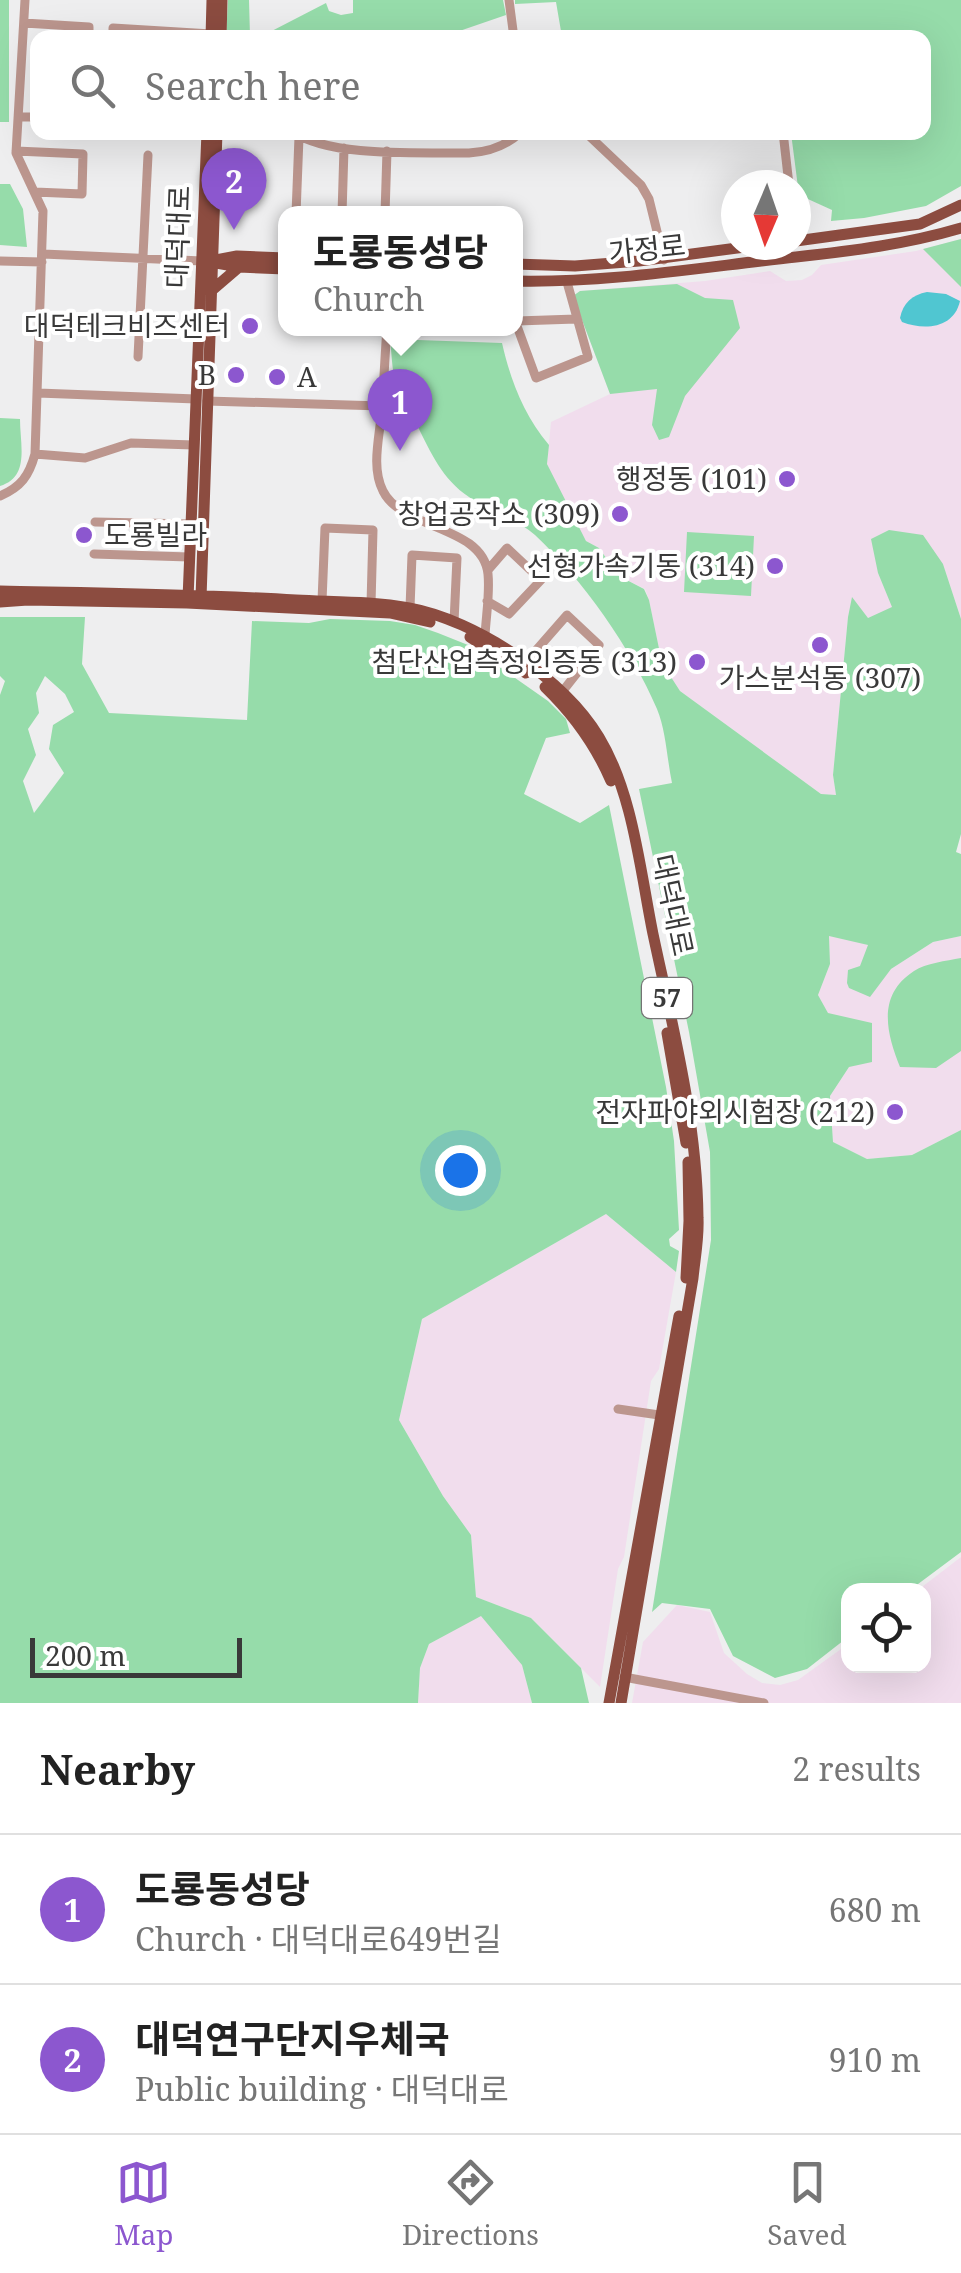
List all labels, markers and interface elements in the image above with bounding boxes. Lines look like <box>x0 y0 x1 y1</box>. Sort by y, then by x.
search box <box>30 30 931 140</box>
icon: search <box>65 58 120 113</box>
text: Search here <box>145 59 361 111</box>
pin: 2 <box>202 148 266 230</box>
north arrow <box>721 170 811 260</box>
street label: 대덕대로 <box>156 185 198 289</box>
popup <box>278 206 523 336</box>
text: 도룡동성당 <box>313 225 488 277</box>
street label: 가정로 <box>606 225 687 271</box>
text: Church <box>313 277 425 320</box>
place label: 대덕테크비즈센터 <box>24 306 230 344</box>
marker: 대덕테크비즈센터 <box>239 315 261 337</box>
place label: B <box>198 355 216 393</box>
place label: A <box>297 357 317 395</box>
marker: B <box>225 364 247 386</box>
marker: A <box>266 366 288 388</box>
pin: 1 <box>368 368 432 451</box>
place label: 행정동 (101) <box>616 459 767 497</box>
marker: 행정동 (101) <box>776 468 798 490</box>
place label: 창업공작소 (309) <box>398 494 600 532</box>
marker: 창업공작소 (309) <box>609 503 631 525</box>
place label: 도룡빌라 <box>104 515 207 553</box>
marker: 도룡빌라 <box>73 524 95 546</box>
place label: 선형가속기동 (314) <box>527 546 755 584</box>
marker: 선형가속기동 (314) <box>764 555 786 577</box>
marker: 가스분석동 (307) <box>809 634 831 656</box>
place label: 첨단산업측정인증동 (313) <box>372 642 677 680</box>
marker: 첨단산업측정인증동 (313) <box>686 651 708 673</box>
place label: 가스분석동 (307) <box>719 658 921 696</box>
street label: 대덕대로 <box>645 850 703 959</box>
road number: 57 <box>642 978 692 1018</box>
place label: 전자파야외시험장 (212) <box>595 1092 875 1130</box>
marker: 전자파야외시험장 (212) <box>884 1101 906 1123</box>
your location <box>435 1145 486 1196</box>
map controls <box>841 1583 931 1673</box>
button: locate <box>841 1583 931 1673</box>
scale bar <box>30 1633 242 1678</box>
text: 200 m <box>45 1636 126 1674</box>
text: Nearby <box>40 1740 195 1797</box>
text: 2 results <box>792 1747 921 1790</box>
text: 도룡동성당 <box>135 1862 310 1914</box>
text: 1 <box>63 1888 82 1931</box>
text: 680 m <box>829 1888 921 1931</box>
text: Church · 대덕대로649번길 <box>135 1917 501 1960</box>
text: 대덕연구단지우체국 <box>135 2012 450 2064</box>
text: 2 <box>63 2038 82 2081</box>
text: 910 m <box>829 2038 921 2081</box>
text: Public building · 대덕대로 <box>135 2067 509 2110</box>
tab: Map <box>114 2155 173 2253</box>
tab: Directions <box>402 2155 539 2253</box>
tab: Saved <box>767 2155 847 2253</box>

